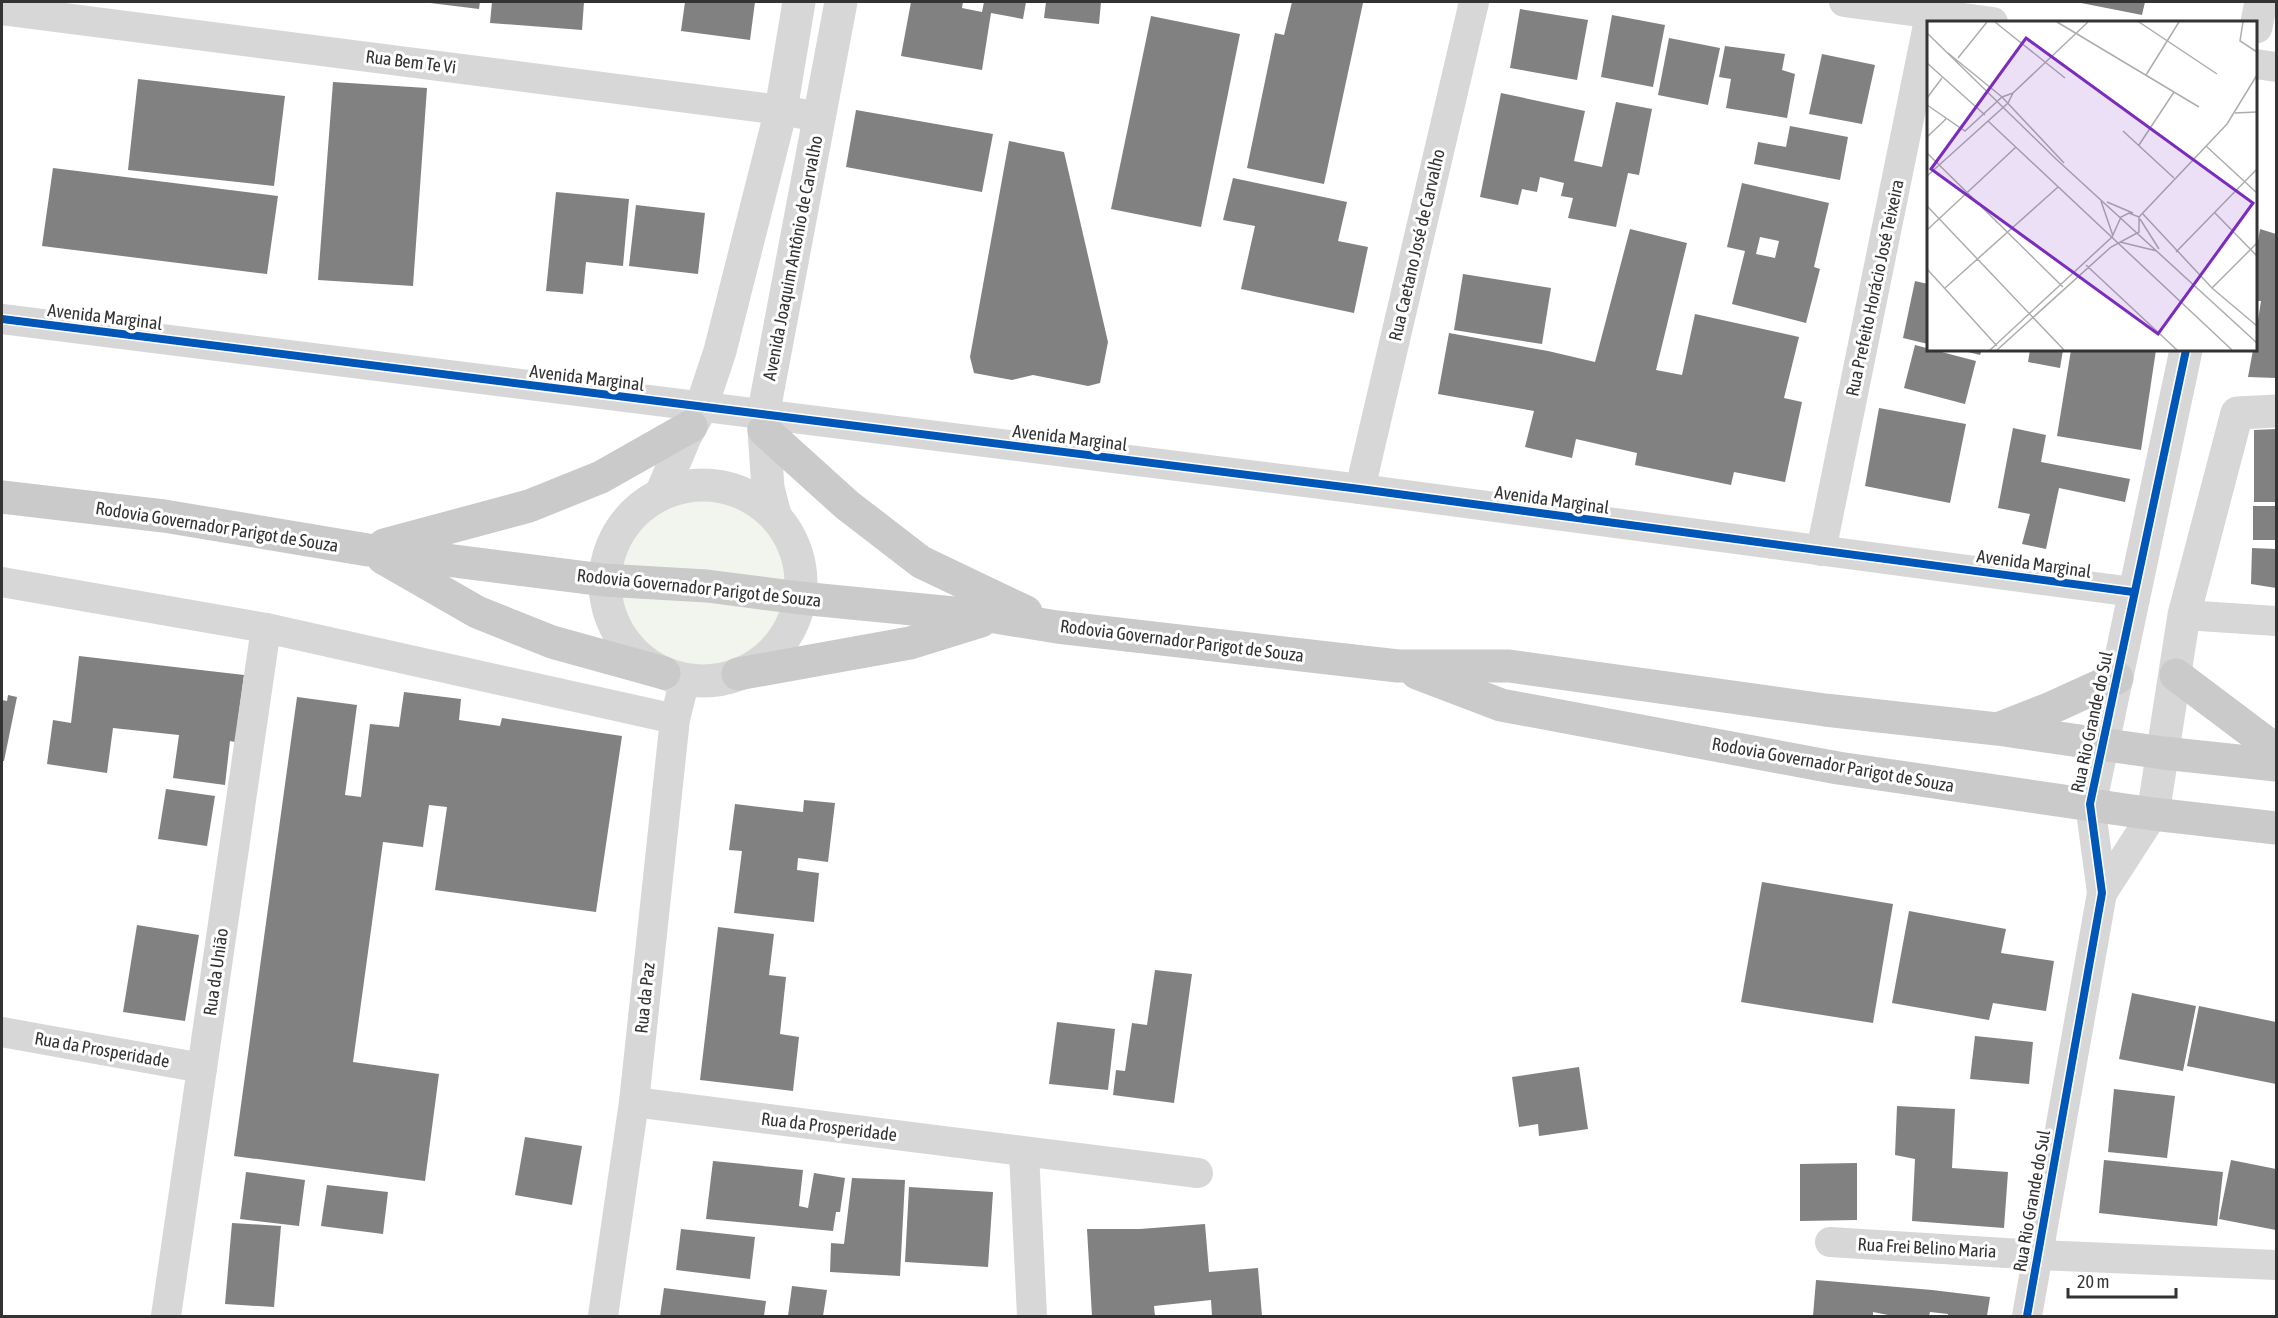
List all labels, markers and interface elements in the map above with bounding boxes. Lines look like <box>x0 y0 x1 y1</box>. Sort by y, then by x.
inset map <box>1927 21 2257 351</box>
street label: Rua Bem Te Vi <box>365 46 458 77</box>
street label: Avenida Joaquim Antônio de Carvalho <box>758 134 827 382</box>
street label: Rua Caetano José de Carvalho <box>1384 147 1449 343</box>
street label: Rua Prefeito Horácio José Teixeira <box>1841 178 1908 398</box>
street label: Avenida Marginal <box>47 299 164 334</box>
street label: Avenida Marginal <box>529 360 646 395</box>
street label: Avenida Marginal <box>1012 420 1129 455</box>
street label: Avenida Marginal <box>1493 481 1611 518</box>
street label: Rodovia Governador Parigot de Souza <box>94 497 340 556</box>
street label: Avenida Marginal <box>1975 545 2093 582</box>
street label: Rodovia Governador Parigot de Souza <box>576 564 822 611</box>
street label: Rodovia Governador Parigot de Souza <box>1059 615 1305 666</box>
street label: Rua Rio Grande do Sul <box>2066 649 2117 794</box>
street label: Rodovia Governador Parigot de Souza <box>1710 733 1956 796</box>
street label: Rua da União <box>199 927 232 1017</box>
street label: Rua da Paz <box>630 961 659 1034</box>
street label: Rua da Prosperidade <box>33 1027 171 1072</box>
street label: Rua da Prosperidade <box>760 1108 898 1145</box>
street label: Rua Rio Grande do Sul <box>2009 1128 2054 1274</box>
street label: Rua Frei Belino Maria <box>1857 1233 1997 1262</box>
scale bar <box>2068 1261 2176 1299</box>
text: 20 m <box>2077 1271 2109 1292</box>

